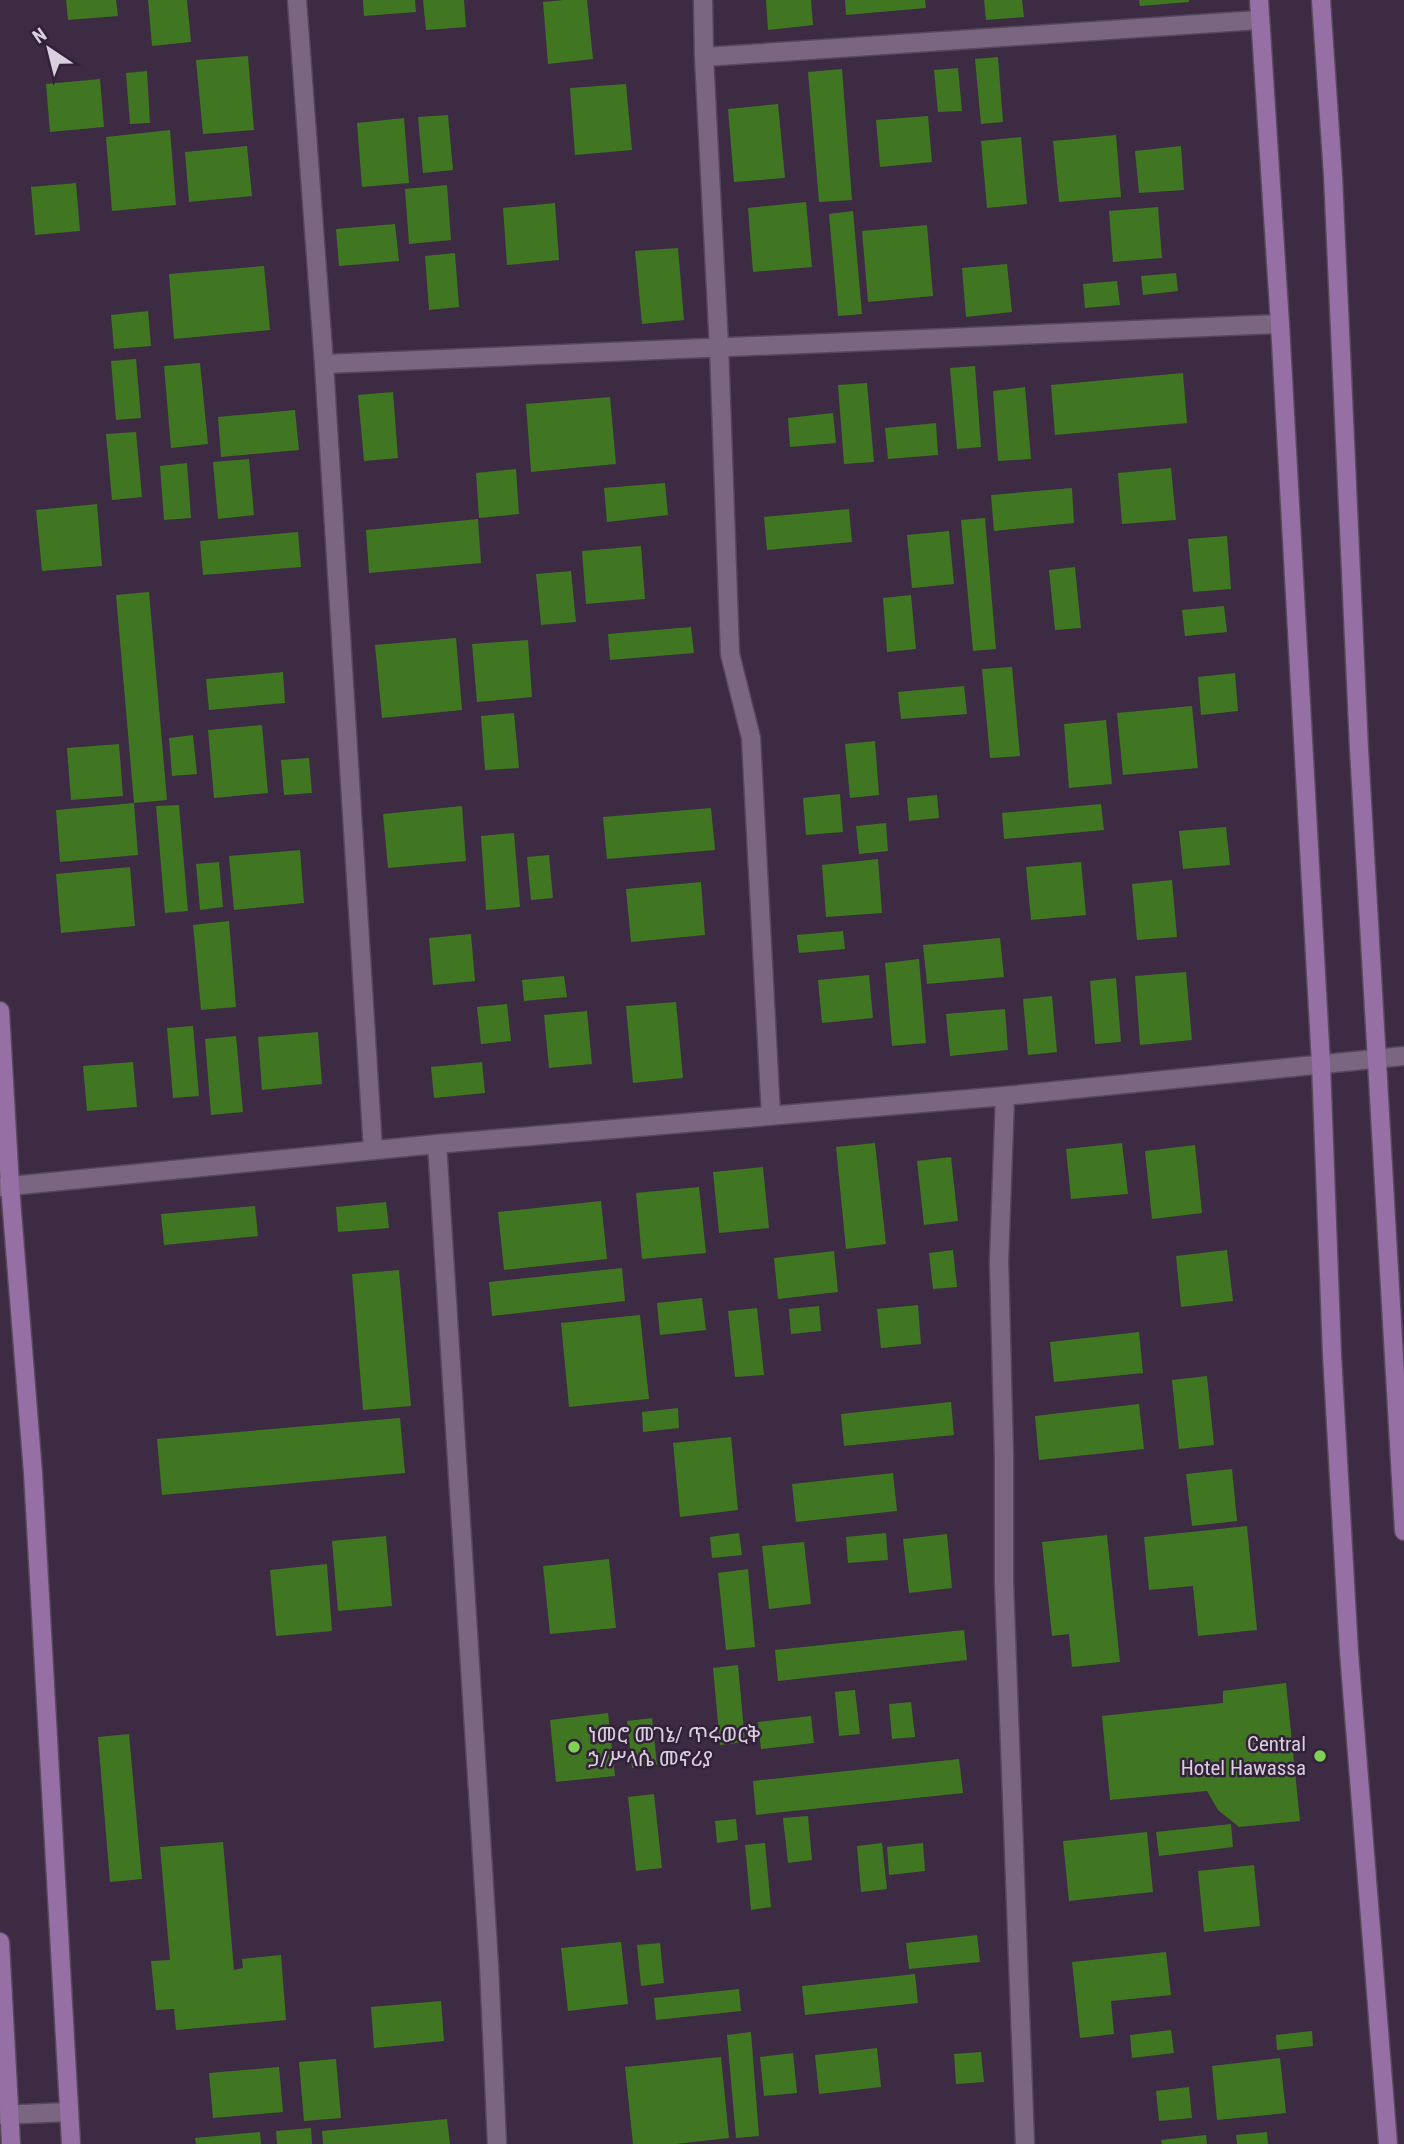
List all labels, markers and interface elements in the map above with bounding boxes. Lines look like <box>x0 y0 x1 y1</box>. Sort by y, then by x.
north arrow <box>14 14 84 84</box>
text: N <box>28 23 51 48</box>
place label: ነመሮ መገኔ/ ጥሩወርቅ ኃ/ሥላሴ መኖሪያ <box>588 1723 761 1771</box>
place label: Central Hotel Hawassa <box>1181 1732 1306 1780</box>
marker: ነመሮ መገኔ/ ጥሩወርቅ ኃ/ሥላሴ መኖሪያ <box>566 1739 582 1755</box>
marker: Central Hotel Hawassa <box>1312 1748 1328 1764</box>

